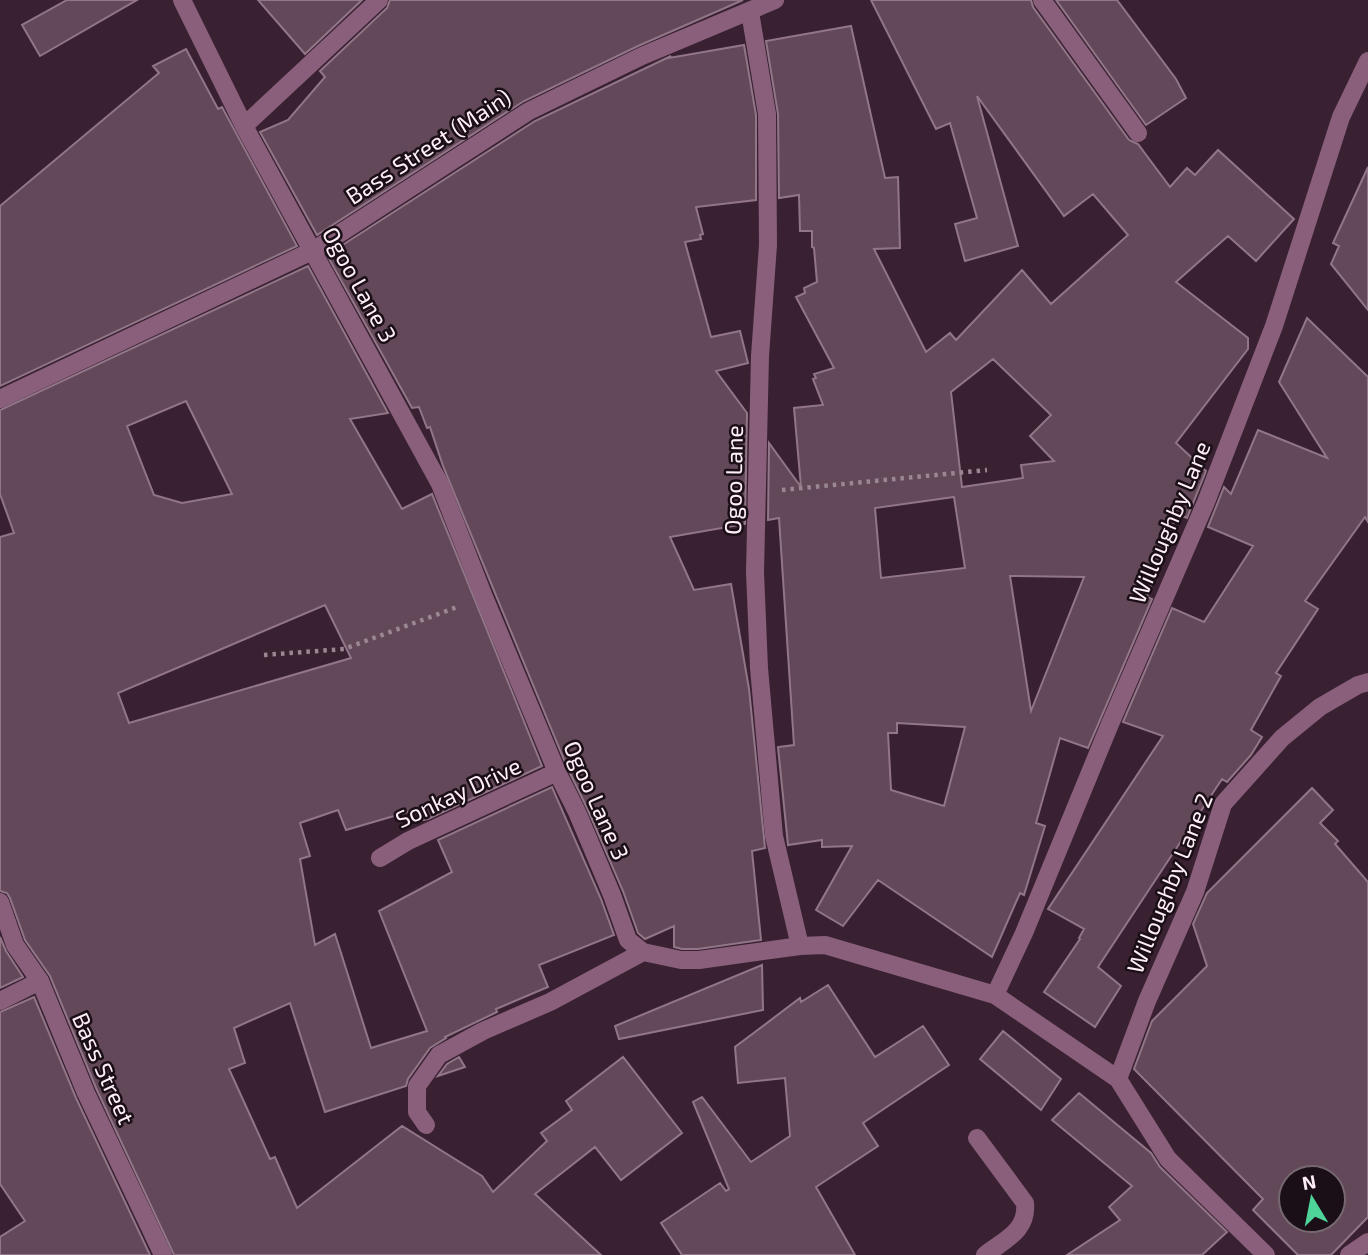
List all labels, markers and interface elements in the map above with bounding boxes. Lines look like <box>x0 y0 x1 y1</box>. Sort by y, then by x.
street label: Bass Street (Main) <box>340 82 516 210</box>
street label: Ogoo Lane 3 <box>317 221 403 347</box>
street label: Ogoo Lane <box>718 425 748 535</box>
street label: Willoughby Lane <box>1122 437 1216 607</box>
street label: Ogoo Lane 3 <box>558 736 636 864</box>
street label: Sonkay Drive <box>391 751 525 833</box>
street label: Willoughby Lane 2 <box>1120 789 1218 977</box>
street label: Bass Street <box>67 1008 141 1128</box>
north arrow <box>1277 1164 1347 1234</box>
text: N <box>1300 1169 1318 1194</box>

